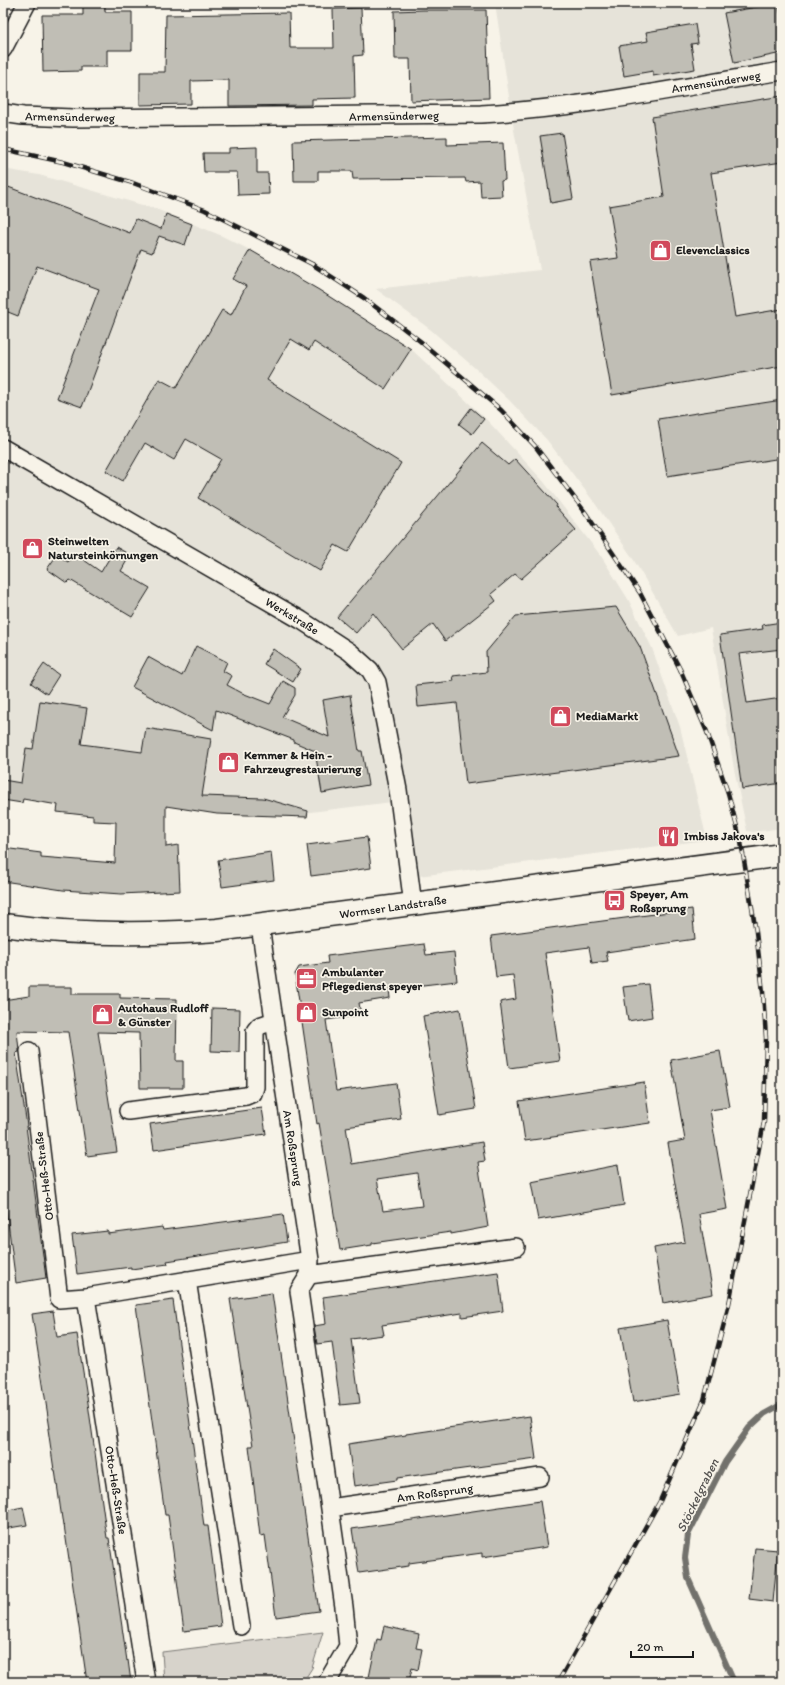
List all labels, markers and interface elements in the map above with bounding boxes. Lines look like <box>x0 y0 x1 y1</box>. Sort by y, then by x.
street label: Armensünderweg <box>670 68 762 96</box>
street label: Armensünderweg <box>349 108 440 124</box>
street label: Armensünderweg <box>25 109 116 125</box>
shop icon: Elevenclassics <box>647 237 673 263</box>
place label: Elevenclassics <box>676 243 750 257</box>
place label: Steinwelten Natursteinkörnungen <box>48 534 159 563</box>
shop icon: Steinwelten Natursteinkörnungen <box>19 535 45 561</box>
street label: Werkstraße <box>263 595 321 638</box>
shop icon: MediaMarkt <box>548 703 574 729</box>
place label: MediaMarkt <box>576 709 639 723</box>
place label: Kemmer & Hein - Fahrzeugrestaurierung <box>244 748 362 777</box>
shop icon: Kemmer & Hein - Fahrzeugrestaurierung <box>216 749 242 775</box>
restaurant icon: Imbiss Jakova's <box>655 823 681 849</box>
place label: Imbiss Jakova's <box>684 829 765 843</box>
place label: Speyer, Am Roßsprung <box>630 887 689 916</box>
bus stop icon: Speyer, Am Roßsprung <box>602 888 628 914</box>
street label: Wormser Landstraße <box>338 893 448 921</box>
place label: Ambulanter Pflegedienst speyer <box>321 965 423 994</box>
office icon: Ambulanter Pflegedienst speyer <box>293 966 319 992</box>
shop icon: Sunpoint <box>294 999 320 1025</box>
place label: Autohaus Rudloff & Günster <box>117 1001 209 1029</box>
shop icon: Autohaus Rudloff & Günster <box>90 1002 116 1028</box>
place label: Sunpoint <box>322 1005 369 1020</box>
street label: Am Roßsprung <box>280 1109 306 1188</box>
street label: Otto-Heß-Straße <box>32 1130 56 1221</box>
street label: Otto-Heß-Straße <box>102 1445 130 1536</box>
water label: Stöckelgraben <box>673 1456 722 1534</box>
street label: Am Roßsprung <box>396 1481 475 1505</box>
scale bar <box>631 1633 693 1659</box>
text: 20 m <box>637 1640 664 1654</box>

